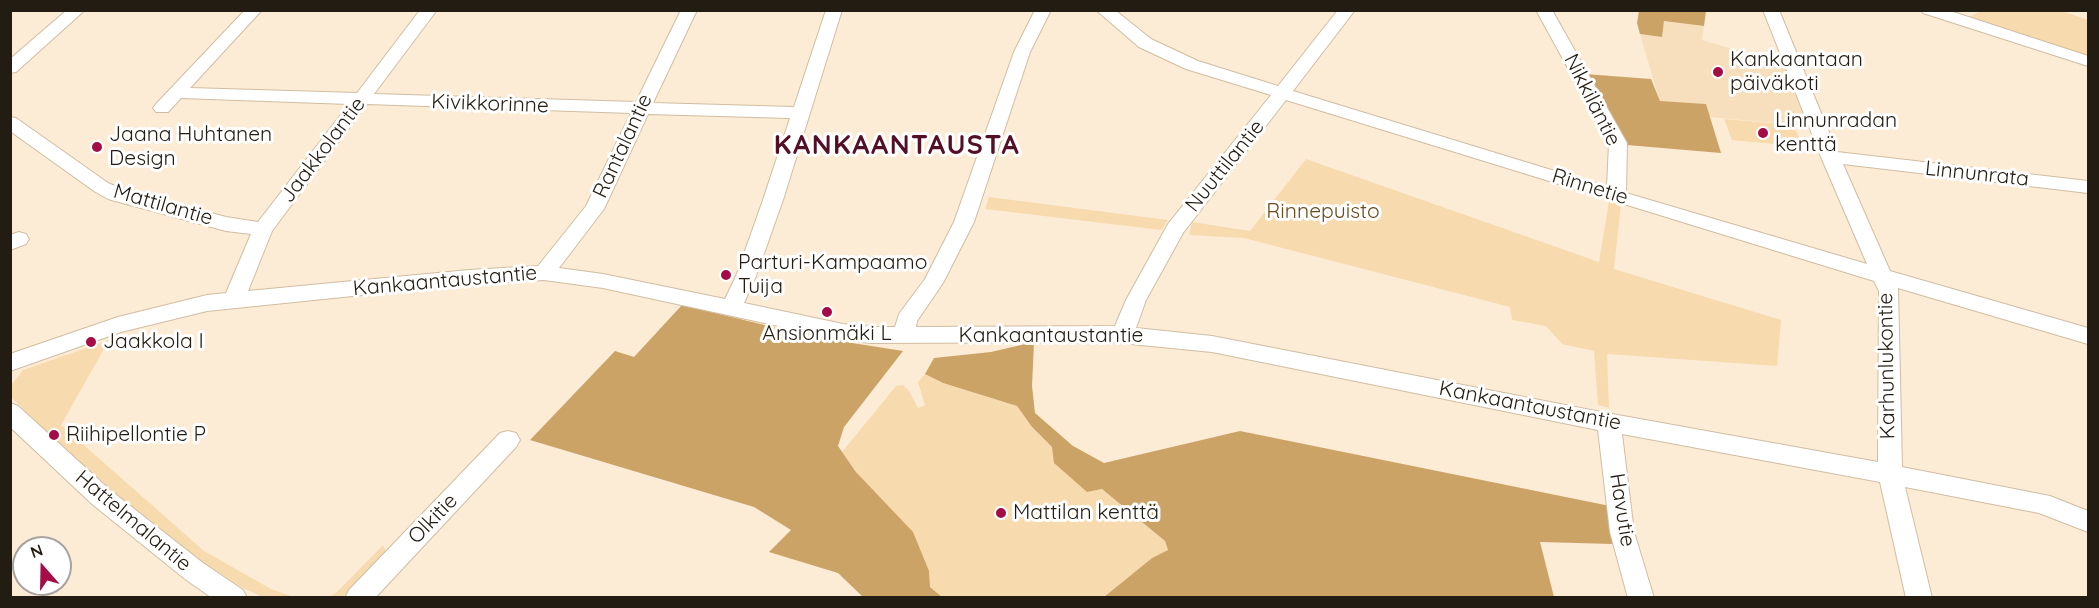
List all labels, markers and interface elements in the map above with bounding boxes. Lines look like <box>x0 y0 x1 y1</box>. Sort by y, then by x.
place label: Kankaantaan päiväkoti <box>1730 47 1863 97</box>
street label: Nikkiläntie <box>1558 50 1626 150</box>
marker: Kankaantaan päiväkoti <box>1711 65 1725 79</box>
street label: Kivikkorinne <box>431 89 549 119</box>
street label: Rantalantie <box>588 90 658 202</box>
street label: Jaakkolantie <box>275 92 371 208</box>
place label: Linnunradan kenttä <box>1775 108 1897 158</box>
street label: Nuuttilantie <box>1180 115 1270 217</box>
place label: Jaana Huhtanen Design <box>109 122 272 172</box>
marker: Linnunradan kenttä <box>1756 126 1770 140</box>
district label: KANKAANTAUSTA <box>774 130 1020 162</box>
marker: Jaana Huhtanen Design <box>90 140 104 154</box>
street label: Linnunrata <box>1924 156 2030 192</box>
street label: Rinnetie <box>1549 164 1631 210</box>
street label: Mattilantie <box>111 179 215 231</box>
park label: Rinnepuisto <box>1266 199 1380 225</box>
place label: Parturi-Kampaamo Tuija <box>738 250 927 300</box>
street label: Kankaantaustantie <box>352 260 538 302</box>
marker: Parturi-Kampaamo Tuija <box>719 268 733 282</box>
street label: Karhunlukontie <box>1873 292 1901 440</box>
marker: Ansionmäki L <box>820 305 834 319</box>
place label: Ansionmäki L <box>762 321 892 347</box>
street label: Kankaantaustantie <box>959 323 1143 349</box>
place label: Jaakkola I <box>103 329 204 355</box>
marker: Jaakkola I <box>84 335 98 349</box>
street label: Kankaantaustantie <box>1437 376 1623 436</box>
place label: Riihipellontie P <box>66 422 206 448</box>
marker: Riihipellontie P <box>47 428 61 442</box>
street label: Hattelmalantie <box>70 465 196 577</box>
street label: Havutie <box>1604 471 1640 549</box>
street label: Olkitie <box>403 489 463 549</box>
place label: Mattilan kenttä <box>1013 500 1159 526</box>
marker: Mattilan kenttä <box>994 506 1008 520</box>
north arrow <box>12 536 72 596</box>
text: N <box>28 540 45 562</box>

